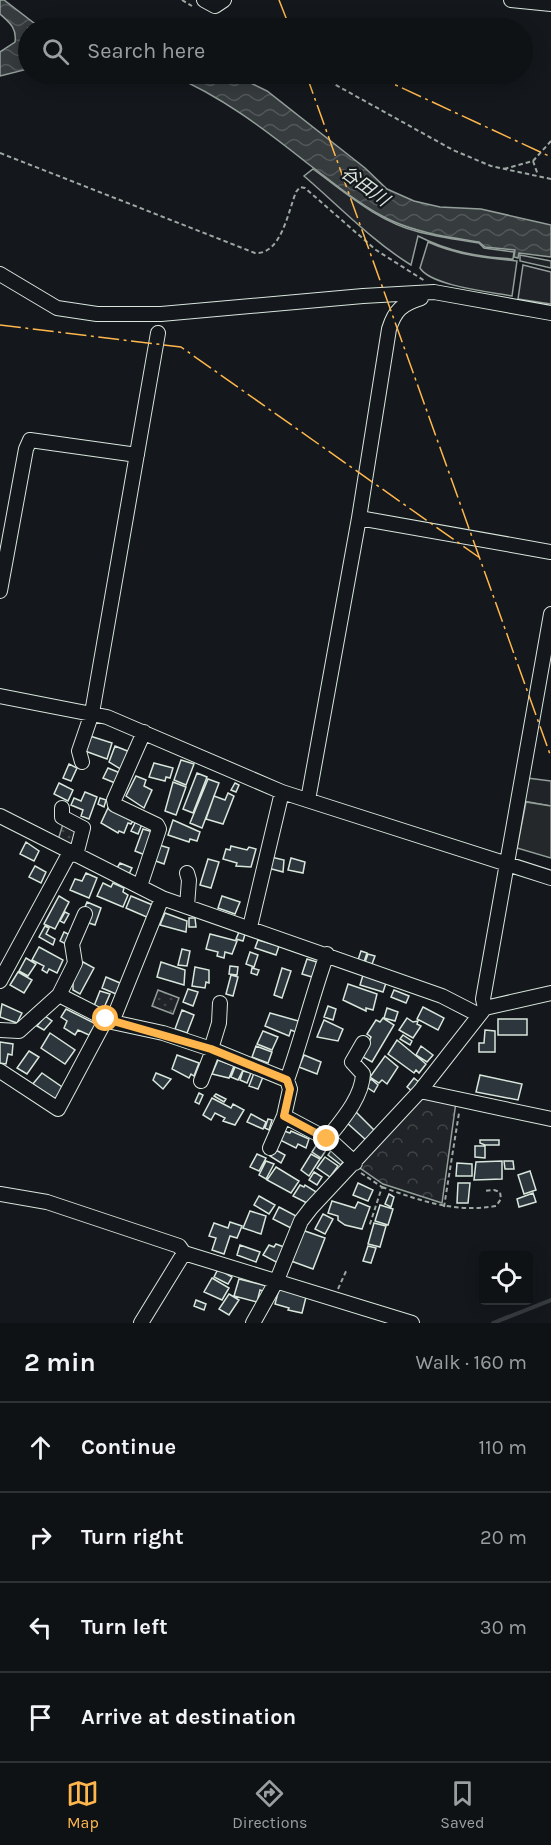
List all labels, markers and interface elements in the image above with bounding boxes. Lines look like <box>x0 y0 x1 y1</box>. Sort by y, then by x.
search box <box>18 18 533 84</box>
icon: search <box>39 35 72 68</box>
text: Search here <box>87 38 205 64</box>
water label: 谷田川 <box>337 161 395 212</box>
route start <box>92 1005 118 1031</box>
route end <box>313 1125 339 1151</box>
map controls <box>479 1251 533 1305</box>
button: locate <box>479 1251 533 1305</box>
text: 2 min <box>24 1347 96 1378</box>
text: Walk · 160 m <box>415 1351 527 1374</box>
icon: ahead <box>24 1431 57 1464</box>
text: Continue <box>81 1434 176 1460</box>
text: 110 m <box>478 1436 527 1459</box>
icon: right <box>24 1521 57 1554</box>
text: Turn right <box>81 1524 184 1550</box>
text: 20 m <box>480 1526 527 1549</box>
icon: left <box>24 1611 57 1644</box>
text: Turn left <box>81 1614 168 1640</box>
text: 30 m <box>480 1616 527 1639</box>
icon: arrive <box>24 1701 57 1734</box>
text: Arrive at destination <box>81 1704 296 1730</box>
tab: Map <box>66 1777 99 1832</box>
tab: Directions <box>232 1777 307 1832</box>
tab: Saved <box>440 1777 485 1832</box>

